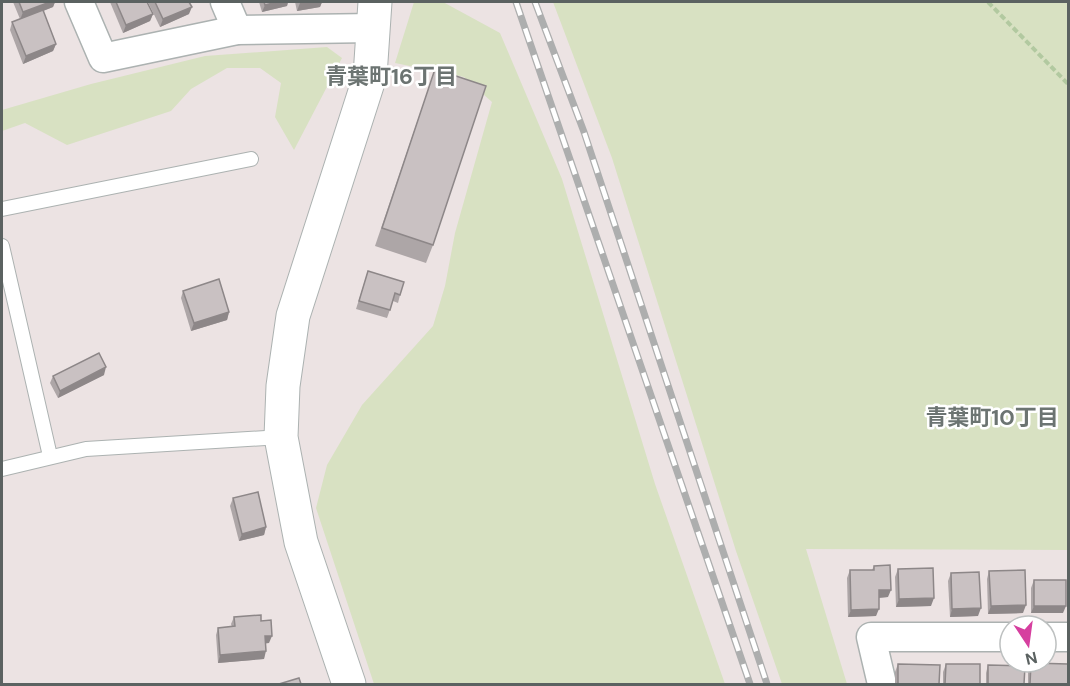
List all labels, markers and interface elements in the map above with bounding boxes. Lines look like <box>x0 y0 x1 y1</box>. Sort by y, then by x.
district label: 青葉町16丁目 <box>325 62 457 91</box>
district label: 青葉町10丁目 <box>925 403 1059 432</box>
north arrow <box>998 614 1058 674</box>
text: N <box>1023 647 1039 670</box>

